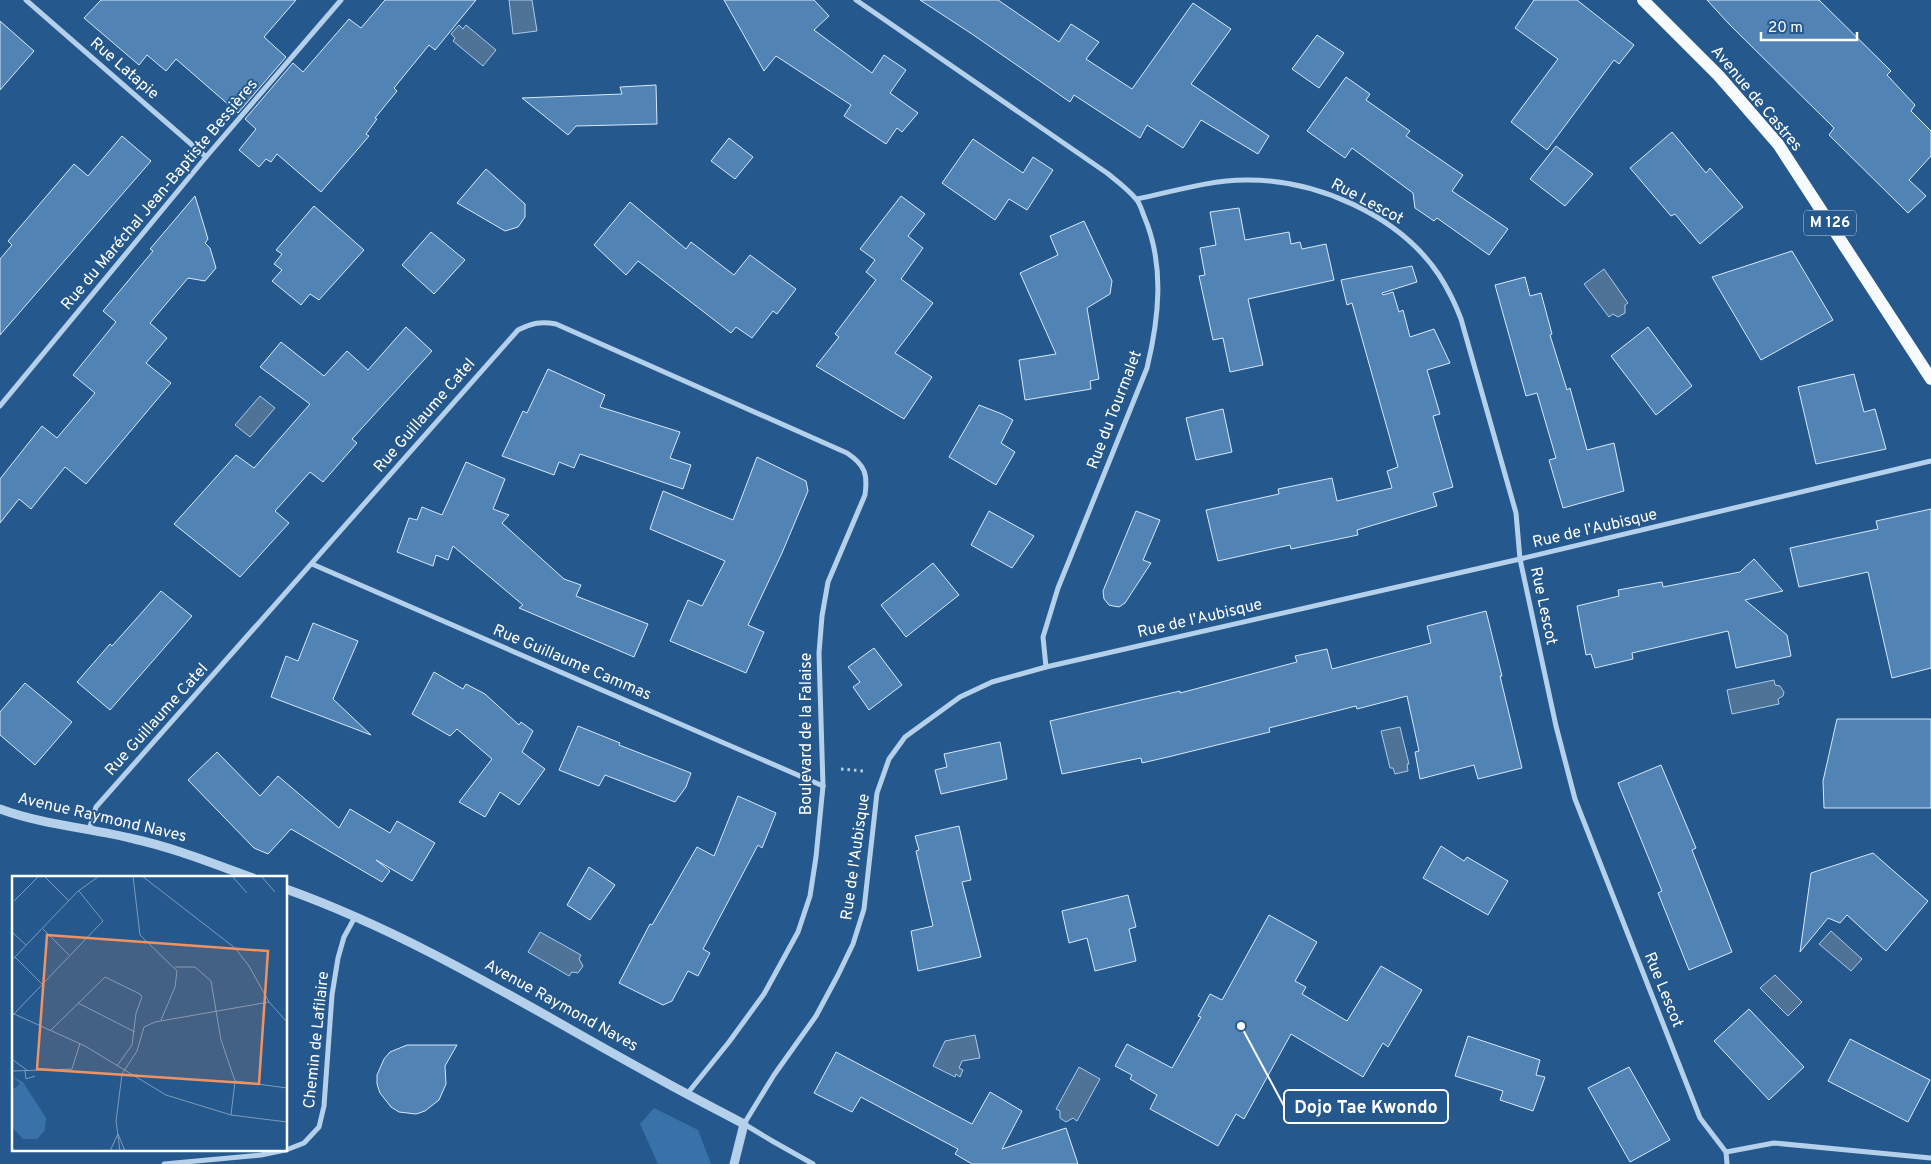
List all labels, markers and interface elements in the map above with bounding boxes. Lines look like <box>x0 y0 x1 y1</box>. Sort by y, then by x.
scale bar <box>1761 10 1857 42</box>
text: 20 m <box>1768 19 1803 38</box>
street label: Rue Latapie <box>85 34 163 104</box>
street label: Avenue de Castres <box>1706 42 1806 156</box>
street label: Rue du Maréchal Jean-Baptiste Bessières <box>57 75 263 315</box>
street label: Rue Lescot <box>1327 175 1407 229</box>
road number: M 126 <box>1804 210 1856 236</box>
street label: Rue du Tourmalet <box>1083 348 1147 472</box>
street label: Rue Guillaume Catel <box>370 355 480 477</box>
street label: Rue de l'Aubisque <box>1531 505 1659 553</box>
street label: Rue Lescot <box>1525 565 1561 647</box>
street label: Rue de l'Aubisque <box>1136 595 1264 643</box>
street label: Rue Guillaume Cammas <box>490 621 654 705</box>
street label: Boulevard de la Falaise <box>797 653 817 815</box>
street label: Rue Guillaume Catel <box>101 659 213 781</box>
street label: Avenue Raymond Naves <box>16 789 188 847</box>
street label: Rue de l'Aubisque <box>837 793 875 921</box>
inset map <box>12 876 288 1152</box>
street label: Rue Lescot <box>1639 949 1687 1031</box>
street label: Avenue Raymond Naves <box>481 955 641 1057</box>
street label: Chemin de Lafilaire <box>300 970 334 1110</box>
callout: Dojo Tae Kwondo <box>1284 1090 1448 1123</box>
text: Dojo Tae Kwondo <box>1294 1097 1438 1120</box>

